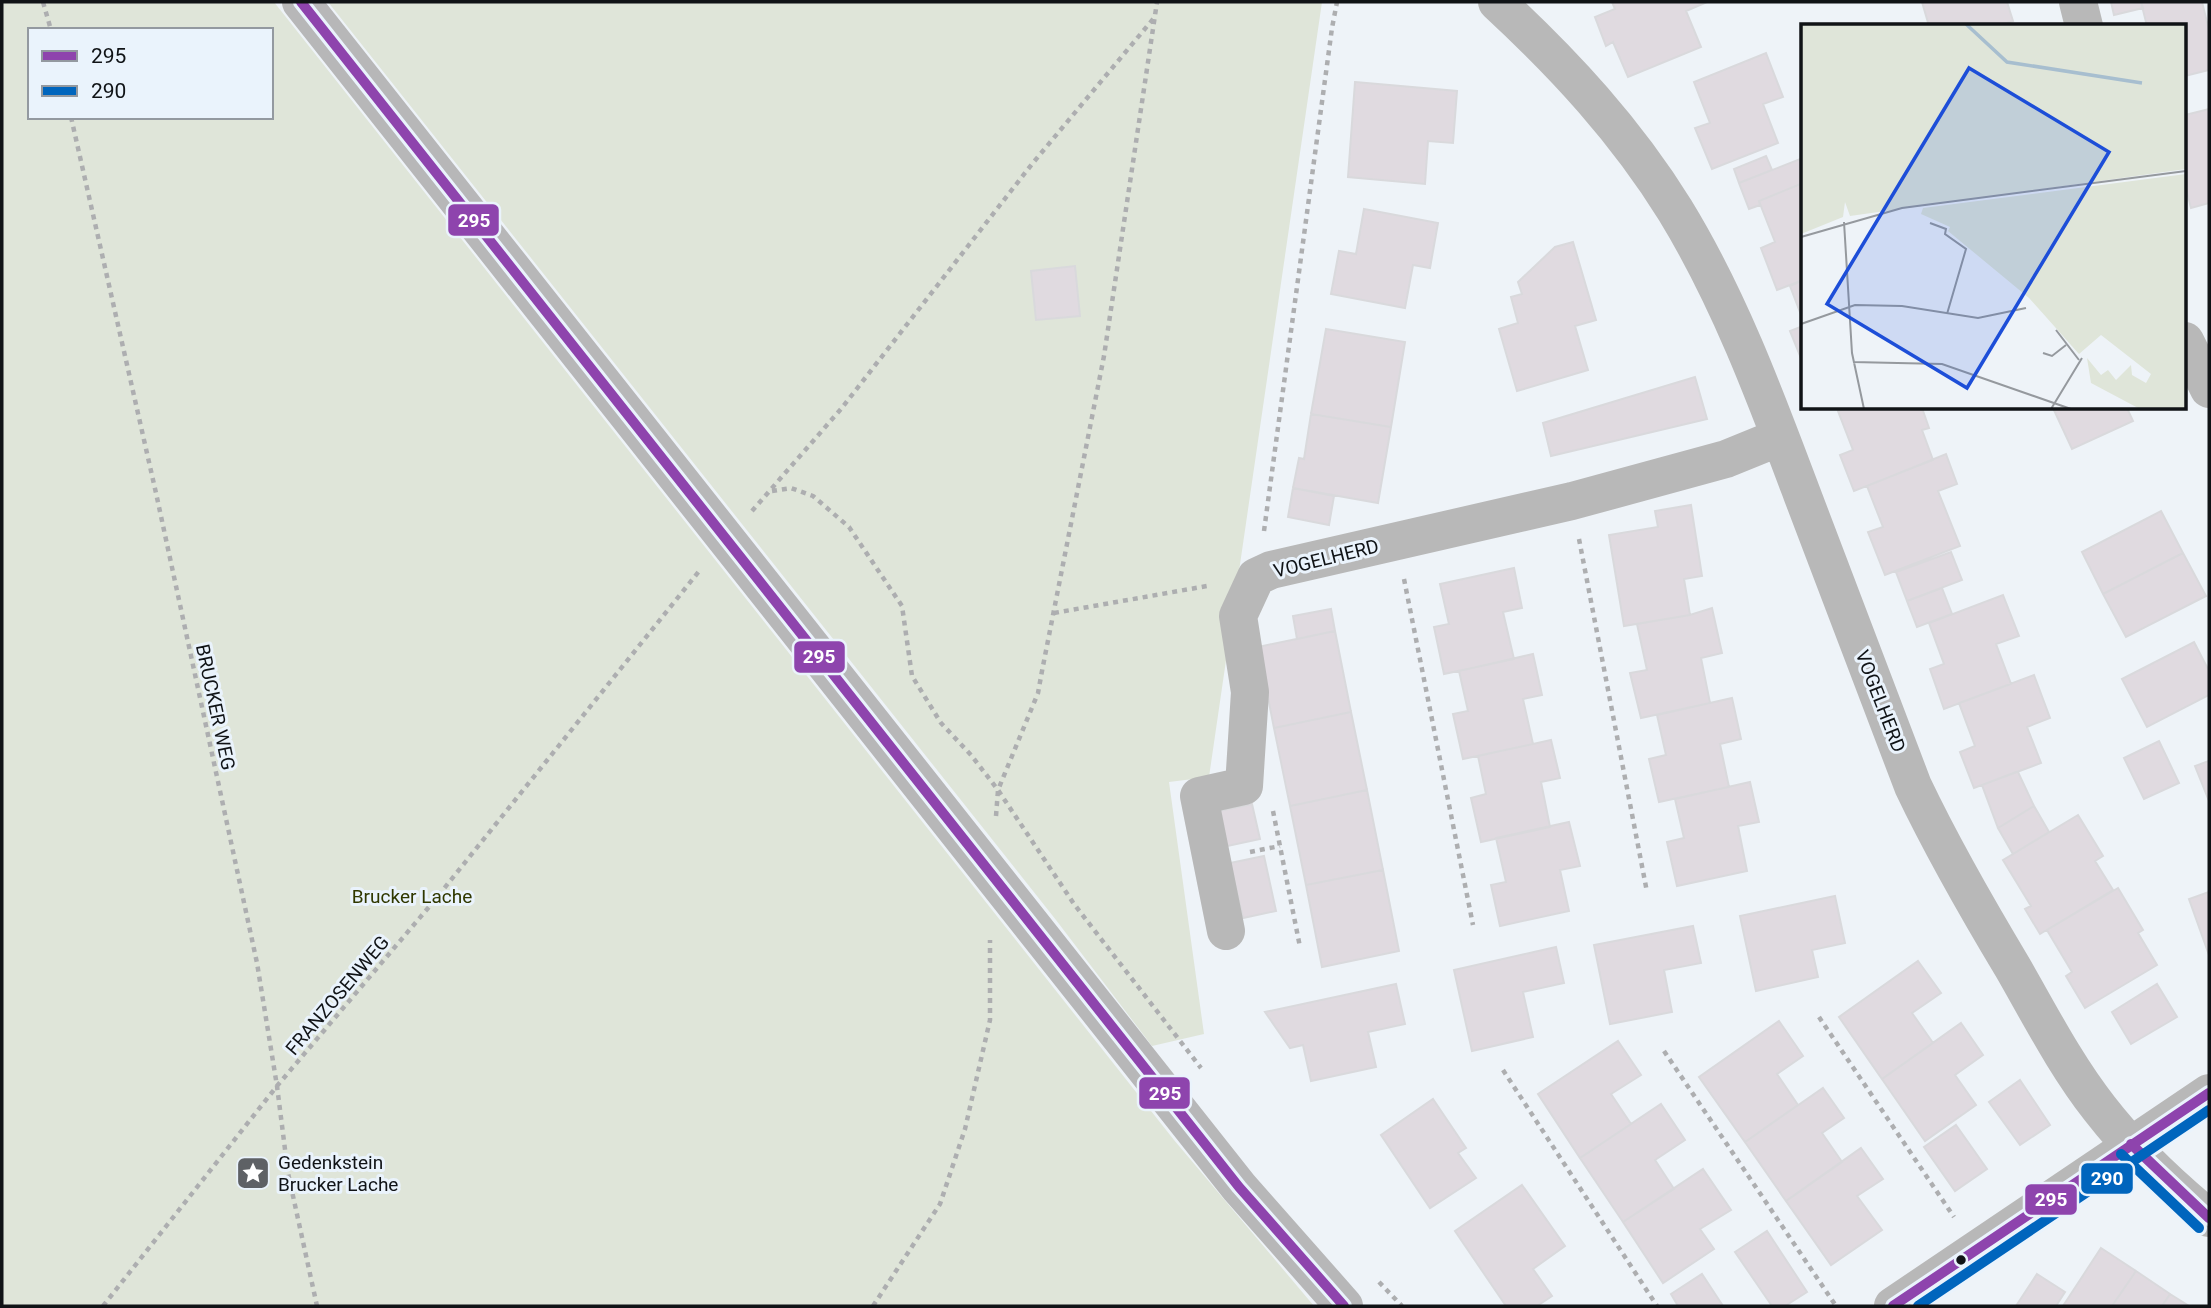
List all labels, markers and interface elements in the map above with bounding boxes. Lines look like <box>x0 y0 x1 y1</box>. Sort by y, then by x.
inset map <box>1801 24 2186 410</box>
legend <box>28 28 273 119</box>
text: 295 <box>91 44 126 68</box>
text: 290 <box>91 79 126 103</box>
line badge: 295 <box>447 203 500 237</box>
text: 295 <box>458 209 490 232</box>
street label: VOGELHERD <box>1271 534 1381 583</box>
line badge: 295 <box>793 640 846 674</box>
street label: BRUCKER WEG <box>191 642 240 772</box>
text: 295 <box>803 645 835 668</box>
street label: VOGELHERD <box>1851 647 1911 756</box>
park label: Brucker Lache <box>352 885 472 908</box>
street label: FRANZOSENWEG <box>281 931 394 1060</box>
line badge: 295 <box>1138 1076 1191 1110</box>
text: 295 <box>1149 1082 1181 1105</box>
place label: Gedenkstein Brucker Lache <box>278 1151 398 1196</box>
place icon: Gedenkstein Brucker Lache <box>234 1154 272 1192</box>
line badge: 290 <box>2080 1162 2134 1195</box>
text: 290 <box>2091 1167 2123 1190</box>
line badge: 295 <box>2024 1183 2078 1216</box>
text: 295 <box>2035 1188 2067 1211</box>
unlabelled marker <box>1954 1253 1968 1267</box>

